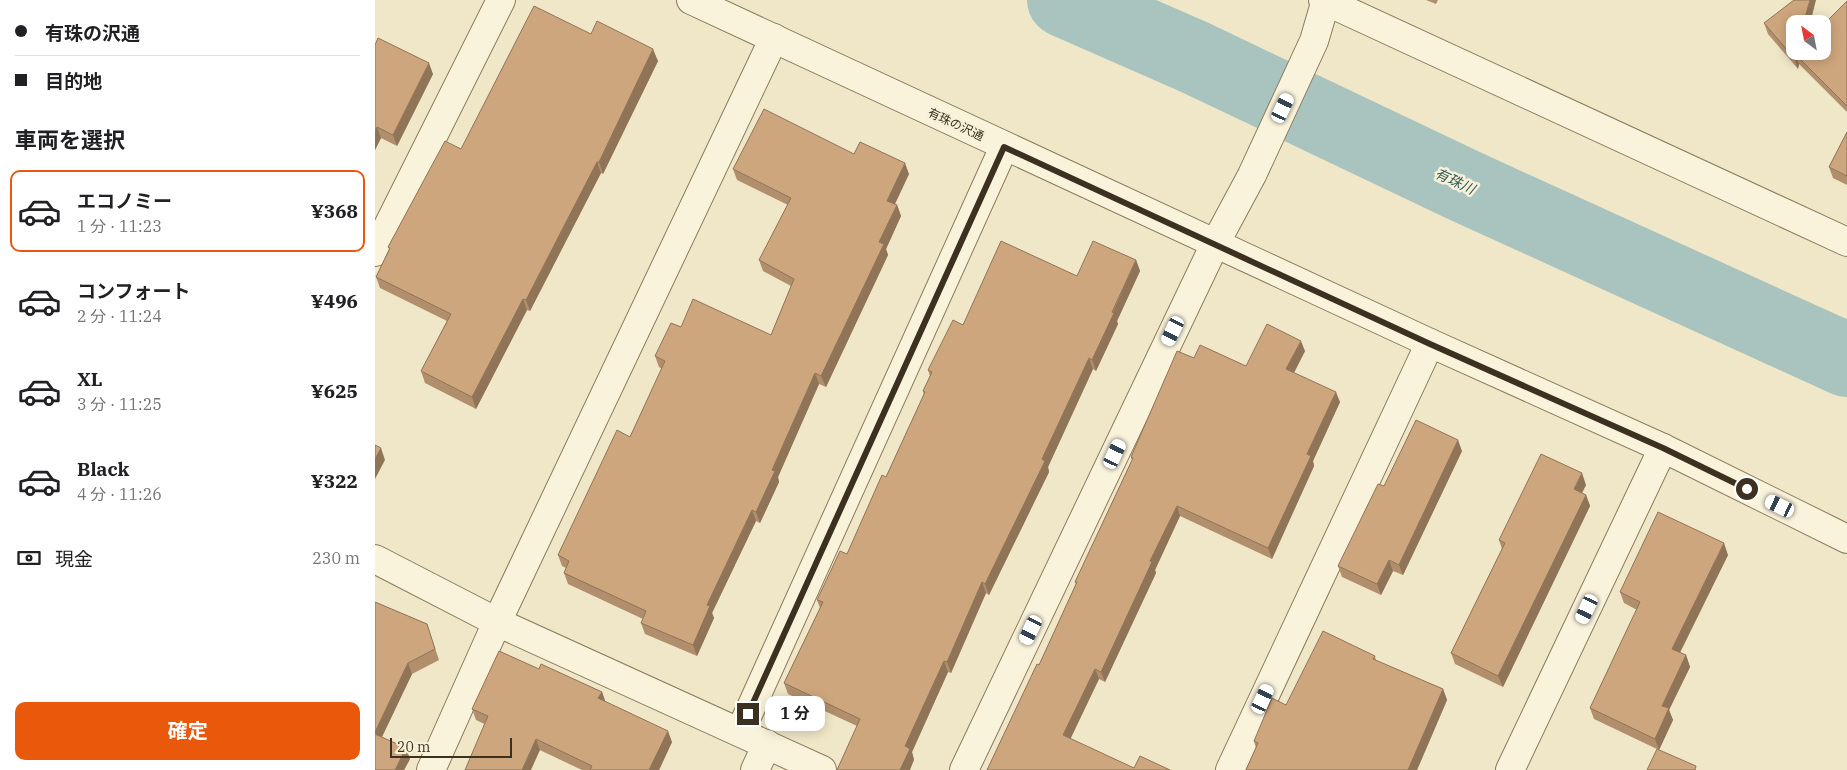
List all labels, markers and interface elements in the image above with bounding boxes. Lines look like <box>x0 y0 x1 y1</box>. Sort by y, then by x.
north arrow <box>1786 15 1831 60</box>
map controls <box>1786 15 1831 60</box>
text: 有珠の沢通 <box>45 21 140 45</box>
text: 目的地 <box>45 69 102 93</box>
car <box>1269 91 1296 125</box>
street label: 有珠の沢通 <box>926 105 986 143</box>
text: 車両を選択 <box>15 125 125 154</box>
water label: 有珠川 <box>1432 164 1480 199</box>
icon: car <box>17 189 62 234</box>
text: エコノミー <box>77 189 172 213</box>
text: ¥368 <box>311 199 358 223</box>
text: 1 分 · 11:23 <box>77 216 162 236</box>
icon: car <box>17 279 62 324</box>
text: コンフォート <box>77 279 190 303</box>
text: ¥496 <box>311 289 358 313</box>
text: 2 分 · 11:24 <box>77 306 162 326</box>
car <box>1159 314 1186 348</box>
text: XL <box>77 367 103 391</box>
icon: car <box>17 369 62 414</box>
text: ¥625 <box>311 379 358 403</box>
text: 3 分 · 11:25 <box>77 394 162 414</box>
car <box>1101 437 1128 471</box>
text: Black <box>77 457 129 481</box>
icon: car <box>17 459 62 504</box>
text: ¥322 <box>311 469 358 493</box>
route start <box>1736 478 1758 500</box>
text: 4 分 · 11:26 <box>77 484 162 504</box>
car <box>1763 493 1796 519</box>
icon: cash <box>15 544 43 572</box>
text: 現金 <box>55 547 93 571</box>
text: 230 m <box>312 548 360 568</box>
car <box>1573 592 1600 626</box>
car <box>1017 613 1044 647</box>
car <box>1249 682 1276 716</box>
callout: 1 分 <box>765 696 825 732</box>
button: 確定 <box>15 702 360 760</box>
route end <box>737 703 759 725</box>
text: 1 分 <box>780 703 810 723</box>
scale bar <box>390 735 513 758</box>
text: 20 m <box>397 738 430 756</box>

